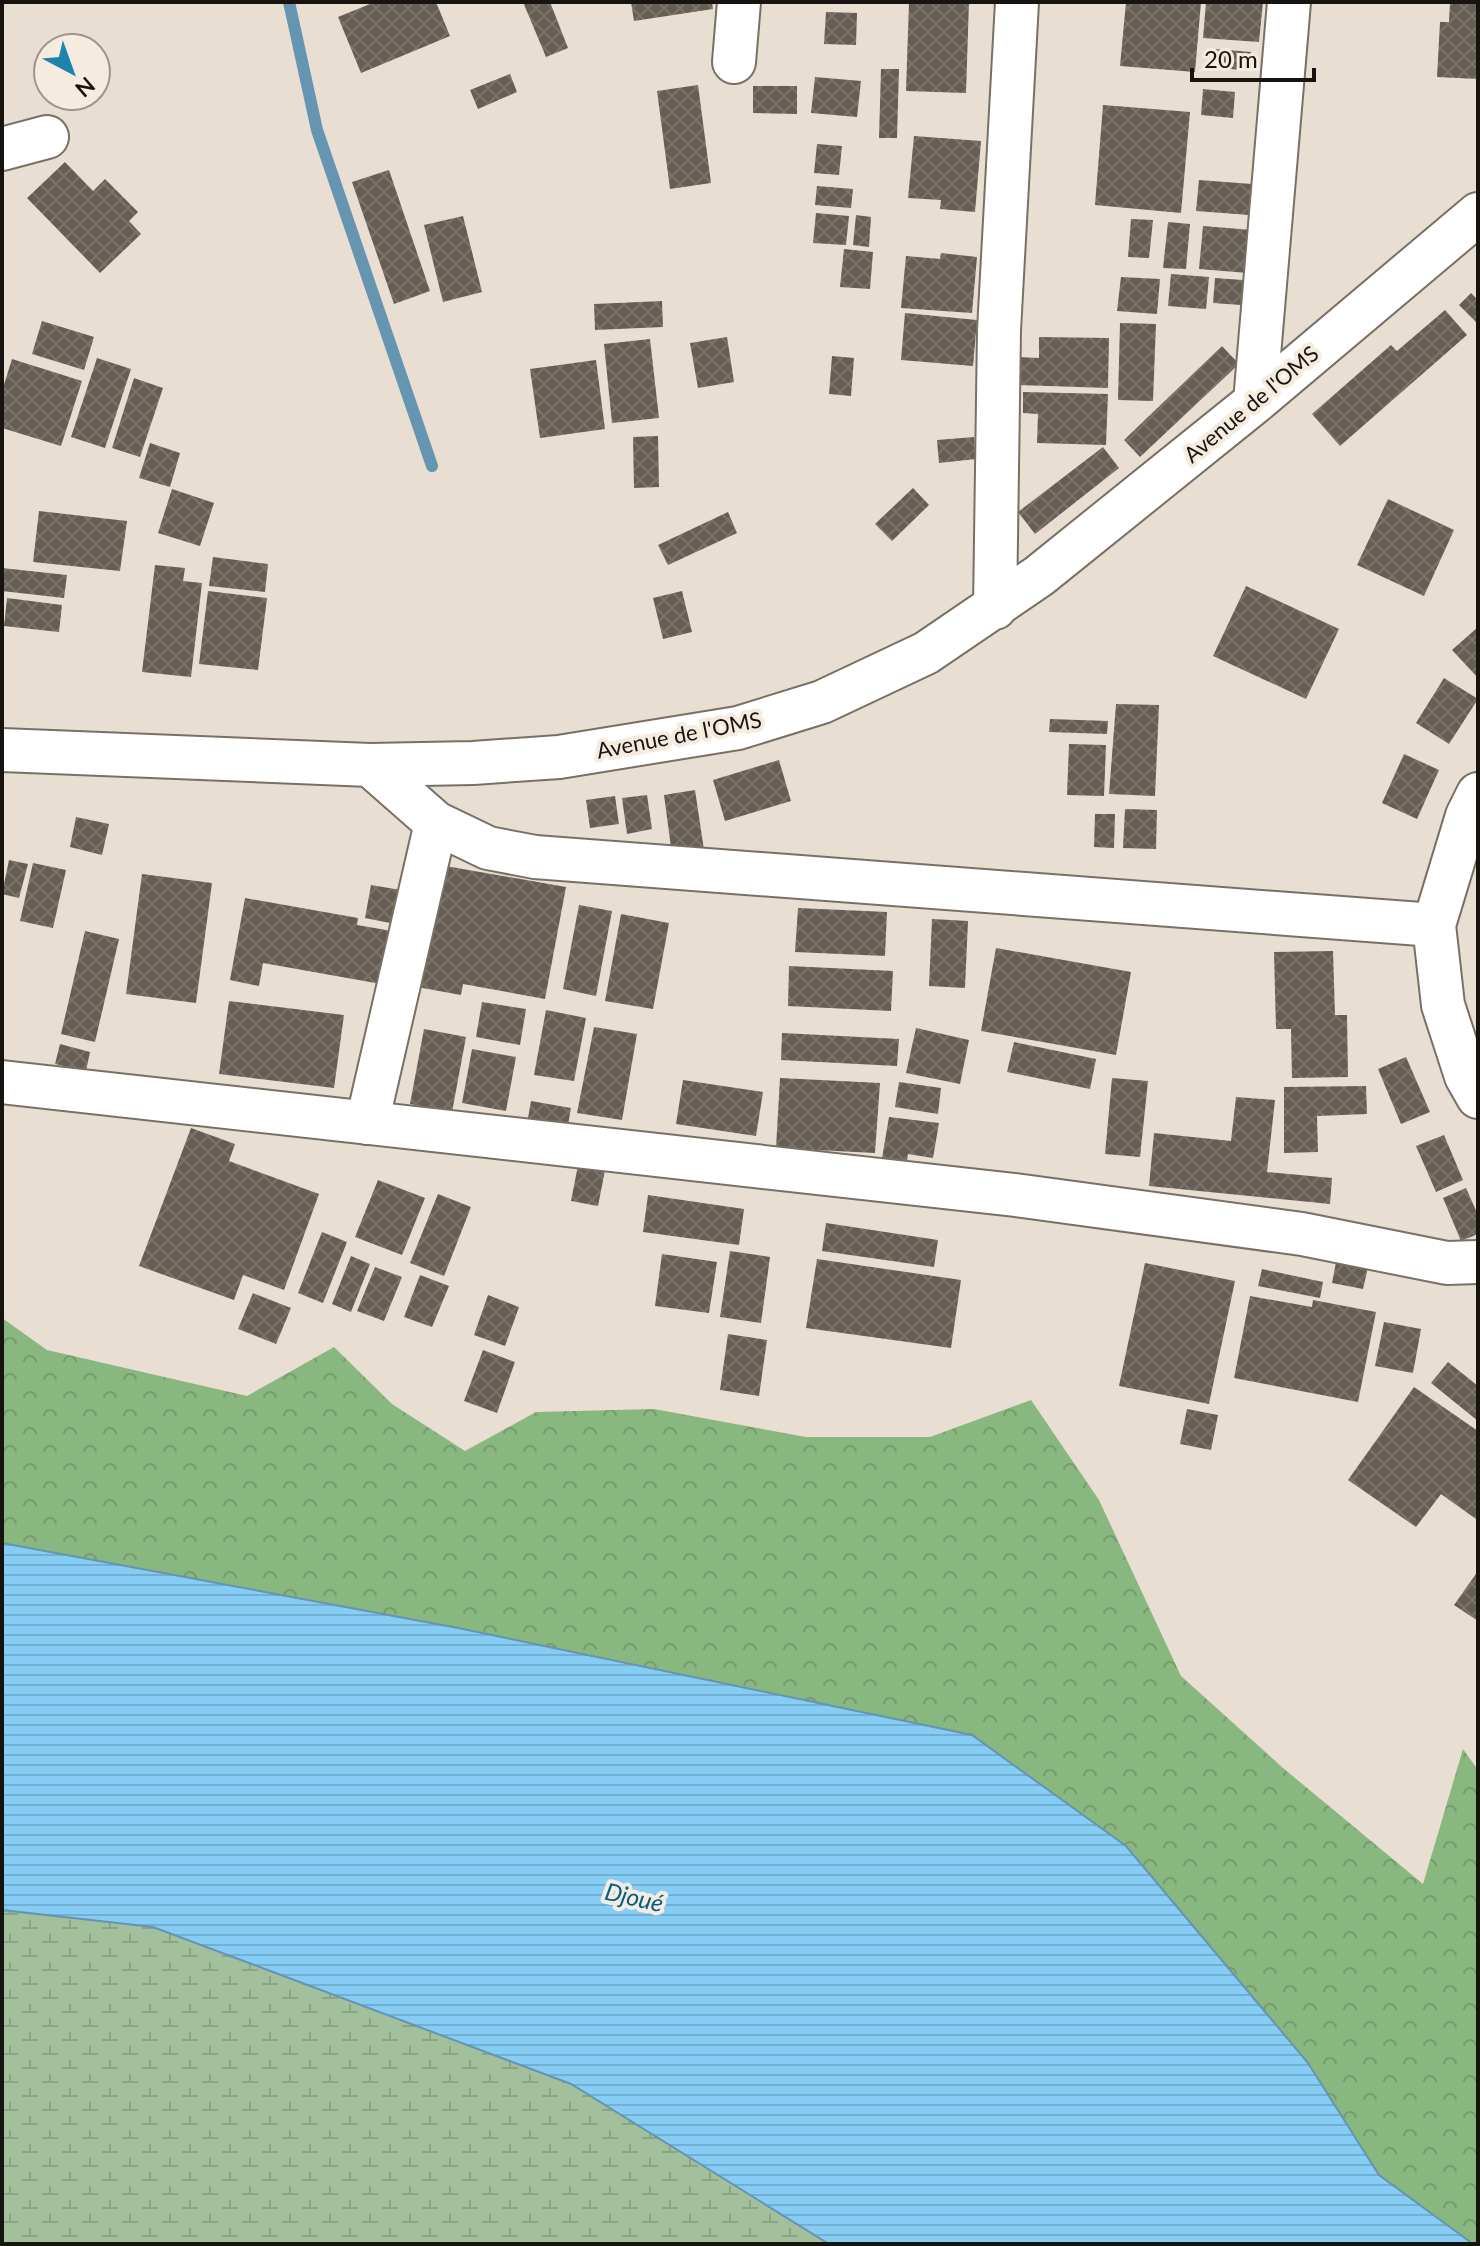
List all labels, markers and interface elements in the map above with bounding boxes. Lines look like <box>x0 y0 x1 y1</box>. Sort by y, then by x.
north arrow <box>32 32 112 112</box>
scale bar <box>1192 32 1314 82</box>
text: 20 m <box>1204 44 1258 73</box>
text: N <box>70 72 101 103</box>
street label: Avenue de l'OMS <box>1178 339 1324 468</box>
street label: Avenue de l'OMS <box>594 705 764 764</box>
water label: Djoué <box>602 1876 666 1917</box>

